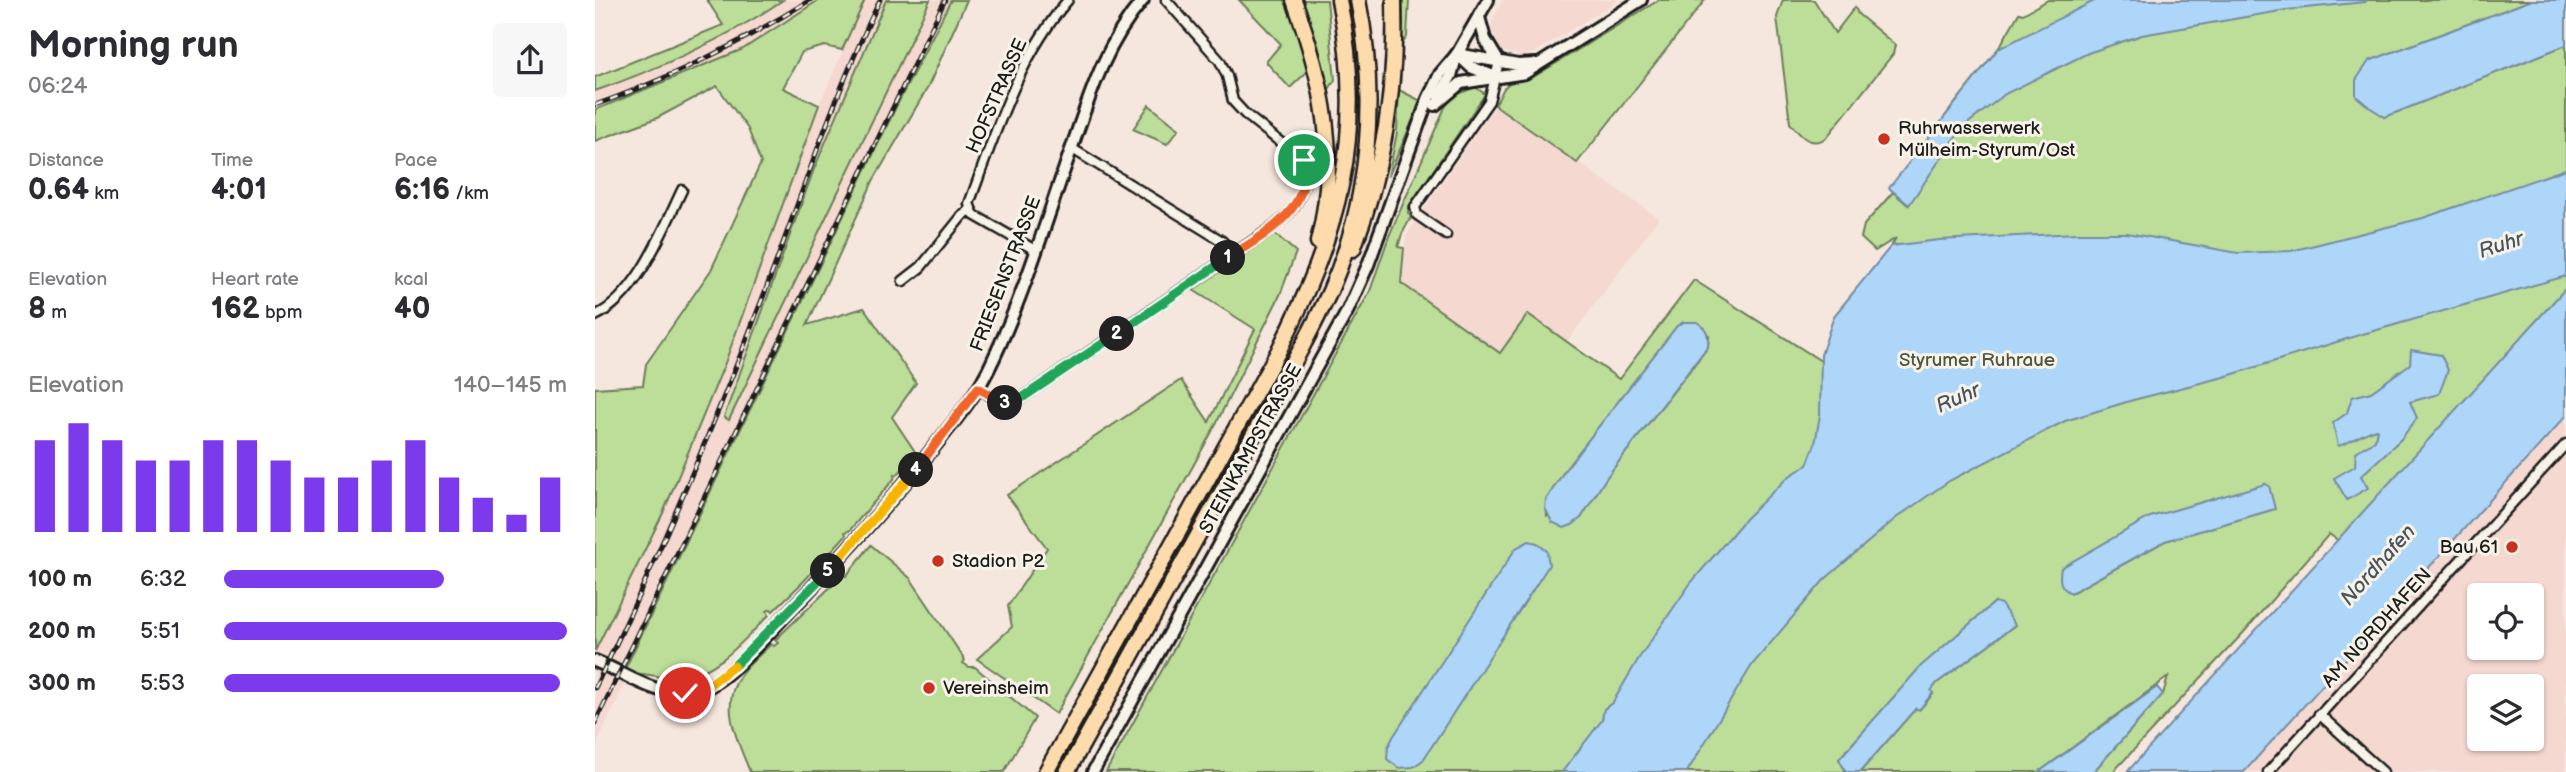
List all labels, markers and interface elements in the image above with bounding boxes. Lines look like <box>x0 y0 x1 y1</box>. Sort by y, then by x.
text: Morning run <box>28 23 239 68</box>
button: share <box>493 23 567 97</box>
street label: HOFSTRASSE <box>961 35 1033 157</box>
text: 06:24 <box>28 72 87 100</box>
place label: Ruhrwasserwerk Mülheim-Styrum/Ost <box>1898 117 2076 162</box>
pin <box>1274 130 1334 190</box>
marker: Ruhrwasserwerk Mülheim-Styrum/Ost <box>1876 131 1892 147</box>
icon: arrive <box>1285 141 1323 179</box>
text: Distance <box>28 149 104 172</box>
text: Time <box>211 149 253 172</box>
text: Pace <box>394 149 437 172</box>
text: 0.64 <box>28 172 89 208</box>
text: 4:01 <box>211 172 267 208</box>
text: 6:16 <box>394 172 450 208</box>
text: km <box>89 182 119 205</box>
text: /km <box>450 182 489 205</box>
street label: FRIESENSTRASSE <box>966 193 1046 355</box>
water label: Ruhr <box>2475 226 2528 264</box>
pin: 1 <box>1211 240 1245 276</box>
text: 1 <box>1224 246 1232 269</box>
text: Elevation <box>28 268 107 291</box>
text: Heart rate <box>211 268 299 291</box>
text: kcal <box>394 268 428 291</box>
text: 8 <box>28 291 46 327</box>
text: 162 <box>211 291 260 327</box>
text: 40 <box>394 291 430 327</box>
text: m <box>46 301 67 324</box>
text: bpm <box>260 301 302 324</box>
pin: 2 <box>1099 316 1135 352</box>
text: 2 <box>1111 322 1122 345</box>
park label: Styrumer Ruhraue <box>1899 349 2055 372</box>
street label: STEINKAMPSTRASSE <box>1195 360 1307 538</box>
text: Elevation <box>28 371 124 399</box>
text: 140–145 m <box>454 371 567 399</box>
water label: Ruhr <box>1932 377 1985 419</box>
pin: 3 <box>987 386 1023 420</box>
text: 3 <box>999 391 1010 414</box>
pin: 4 <box>899 452 933 488</box>
text: 4 <box>910 458 921 481</box>
water label: Nordhafen <box>2335 519 2421 611</box>
place label: Bau 61 <box>2440 536 2498 559</box>
marker: Bau 61 <box>2504 539 2520 555</box>
place label: Stadion P2 <box>952 550 1045 573</box>
marker: Stadion P2 <box>930 553 946 569</box>
pin: 5 <box>811 554 845 588</box>
text: 5 <box>822 559 833 582</box>
street label: AM NORDHAFEN <box>2317 563 2437 693</box>
text: 100 m <box>28 565 92 593</box>
text: 6:32 <box>140 565 186 593</box>
map controls <box>2467 583 2544 751</box>
button: locate <box>2467 583 2544 660</box>
text: 200 m <box>28 617 96 645</box>
text: 5:51 <box>140 617 180 645</box>
pin <box>655 663 715 723</box>
text: 300 m <box>28 669 96 697</box>
text: 5:53 <box>140 669 185 697</box>
icon: check <box>666 674 704 712</box>
button: layers <box>2467 674 2544 751</box>
place label: Vereinsheim <box>943 677 1049 700</box>
marker: Vereinsheim <box>921 680 937 696</box>

